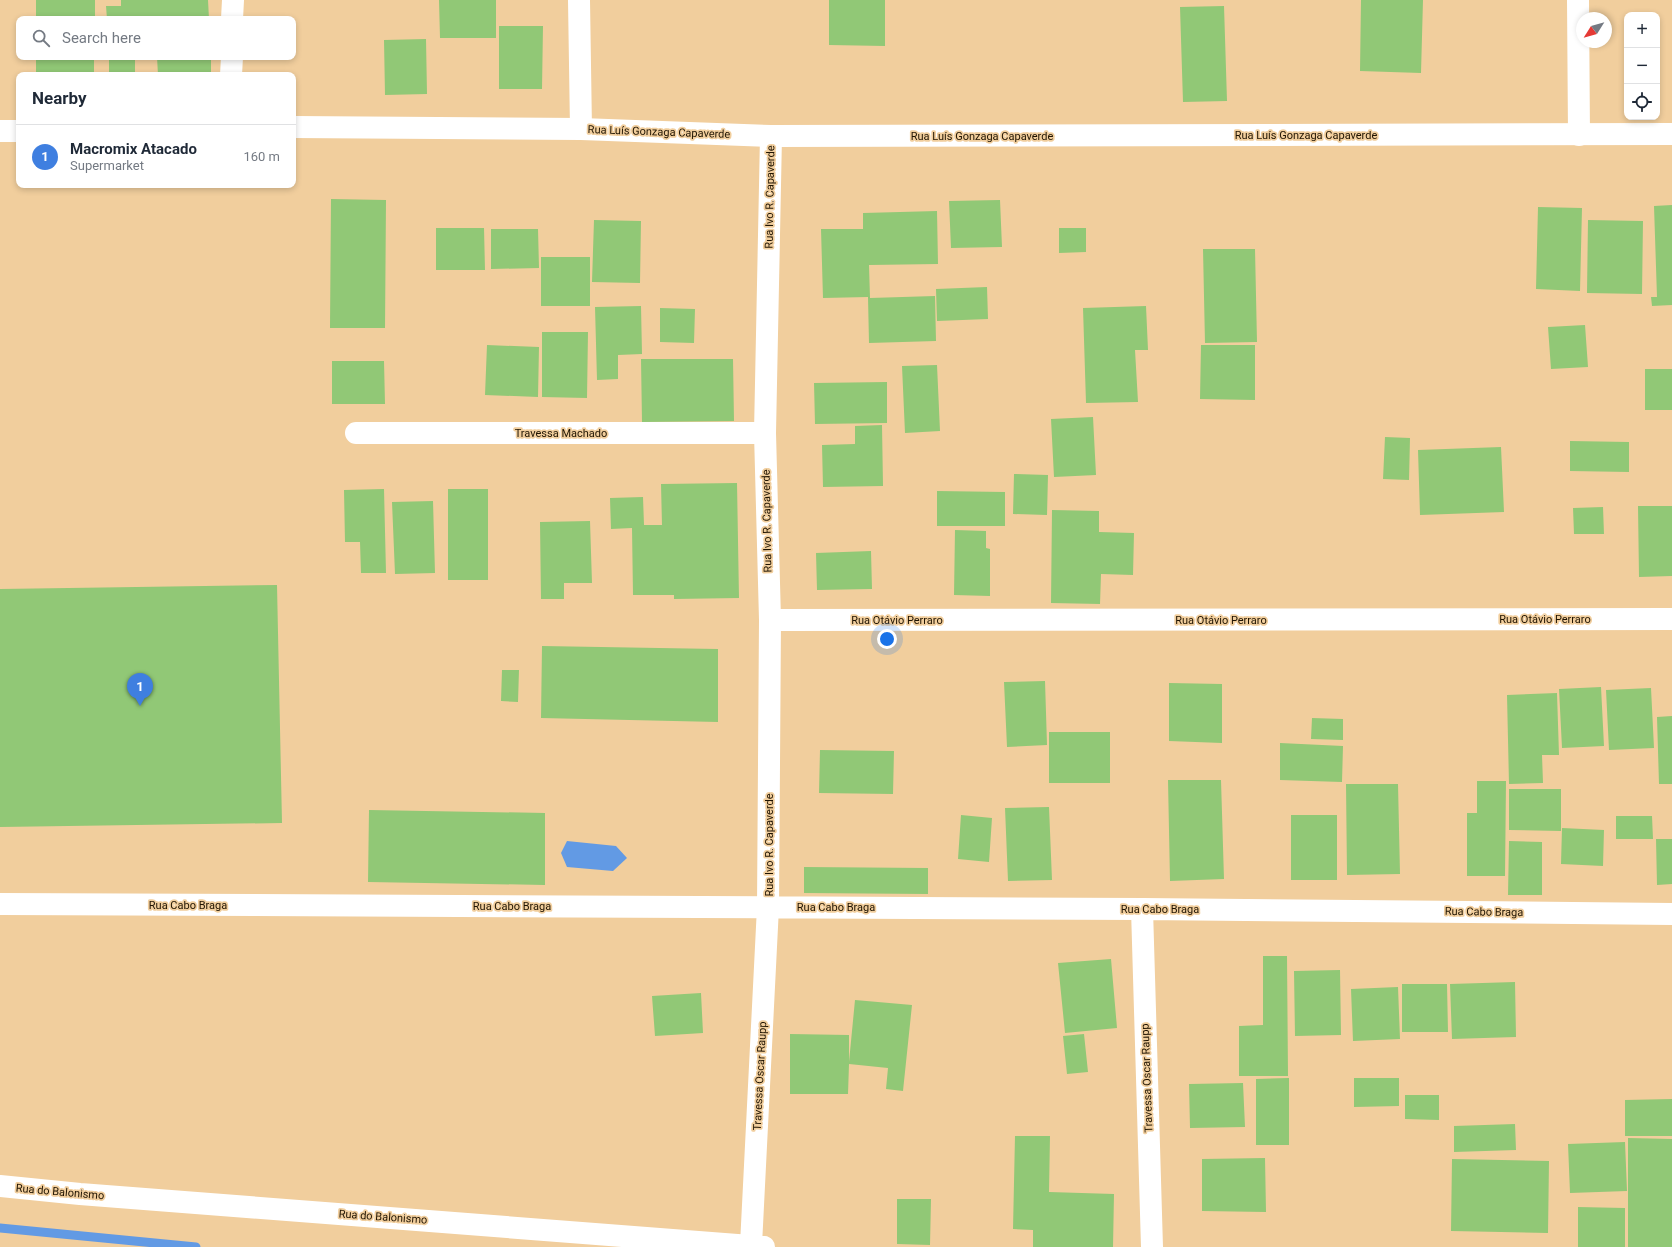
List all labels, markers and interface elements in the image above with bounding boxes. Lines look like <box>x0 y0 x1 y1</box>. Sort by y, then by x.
north arrow <box>1576 12 1612 48</box>
map controls <box>1624 12 1660 120</box>
button: + <box>1624 12 1660 48</box>
search box <box>16 16 296 60</box>
icon: search <box>30 27 52 49</box>
text: Search here <box>62 29 141 47</box>
button: − <box>1624 48 1660 84</box>
button: locate <box>1624 84 1660 120</box>
text: Nearby <box>32 88 87 108</box>
street label: Rua Luís Gonzaga Capaverde <box>588 123 731 141</box>
street label: Rua Luís Gonzaga Capaverde <box>1235 129 1377 142</box>
street label: Rua Luís Gonzaga Capaverde <box>911 130 1053 143</box>
text: Macromix Atacado <box>70 140 197 158</box>
street label: Rua Ivo R. Capaverde <box>763 145 777 249</box>
text: 1 <box>41 149 49 164</box>
text: 160 m <box>243 149 280 164</box>
text: Supermarket <box>70 158 144 173</box>
street label: Travessa Machado <box>515 427 607 440</box>
street label: Rua Ivo R. Capaverde <box>760 469 774 573</box>
street label: Rua Otávio Perraro <box>1499 613 1591 626</box>
street label: Rua Otávio Perraro <box>851 614 943 627</box>
street label: Rua Otávio Perraro <box>1175 614 1267 627</box>
your location <box>877 629 897 649</box>
pin: 1 <box>127 673 153 706</box>
street label: Rua Ivo R. Capaverde <box>763 793 776 897</box>
street label: Rua Cabo Braga <box>149 899 227 912</box>
street label: Rua Cabo Braga <box>473 900 551 913</box>
street label: Rua Cabo Braga <box>797 901 875 914</box>
street label: Rua Cabo Braga <box>1121 903 1199 916</box>
street label: Rua Cabo Braga <box>1445 905 1523 919</box>
street label: Travessa Oscar Raupp <box>751 1021 769 1131</box>
street label: Travessa Oscar Raupp <box>1139 1023 1155 1133</box>
street label: Rua do Balonismo <box>15 1182 105 1202</box>
street label: Rua do Balonismo <box>338 1207 428 1227</box>

